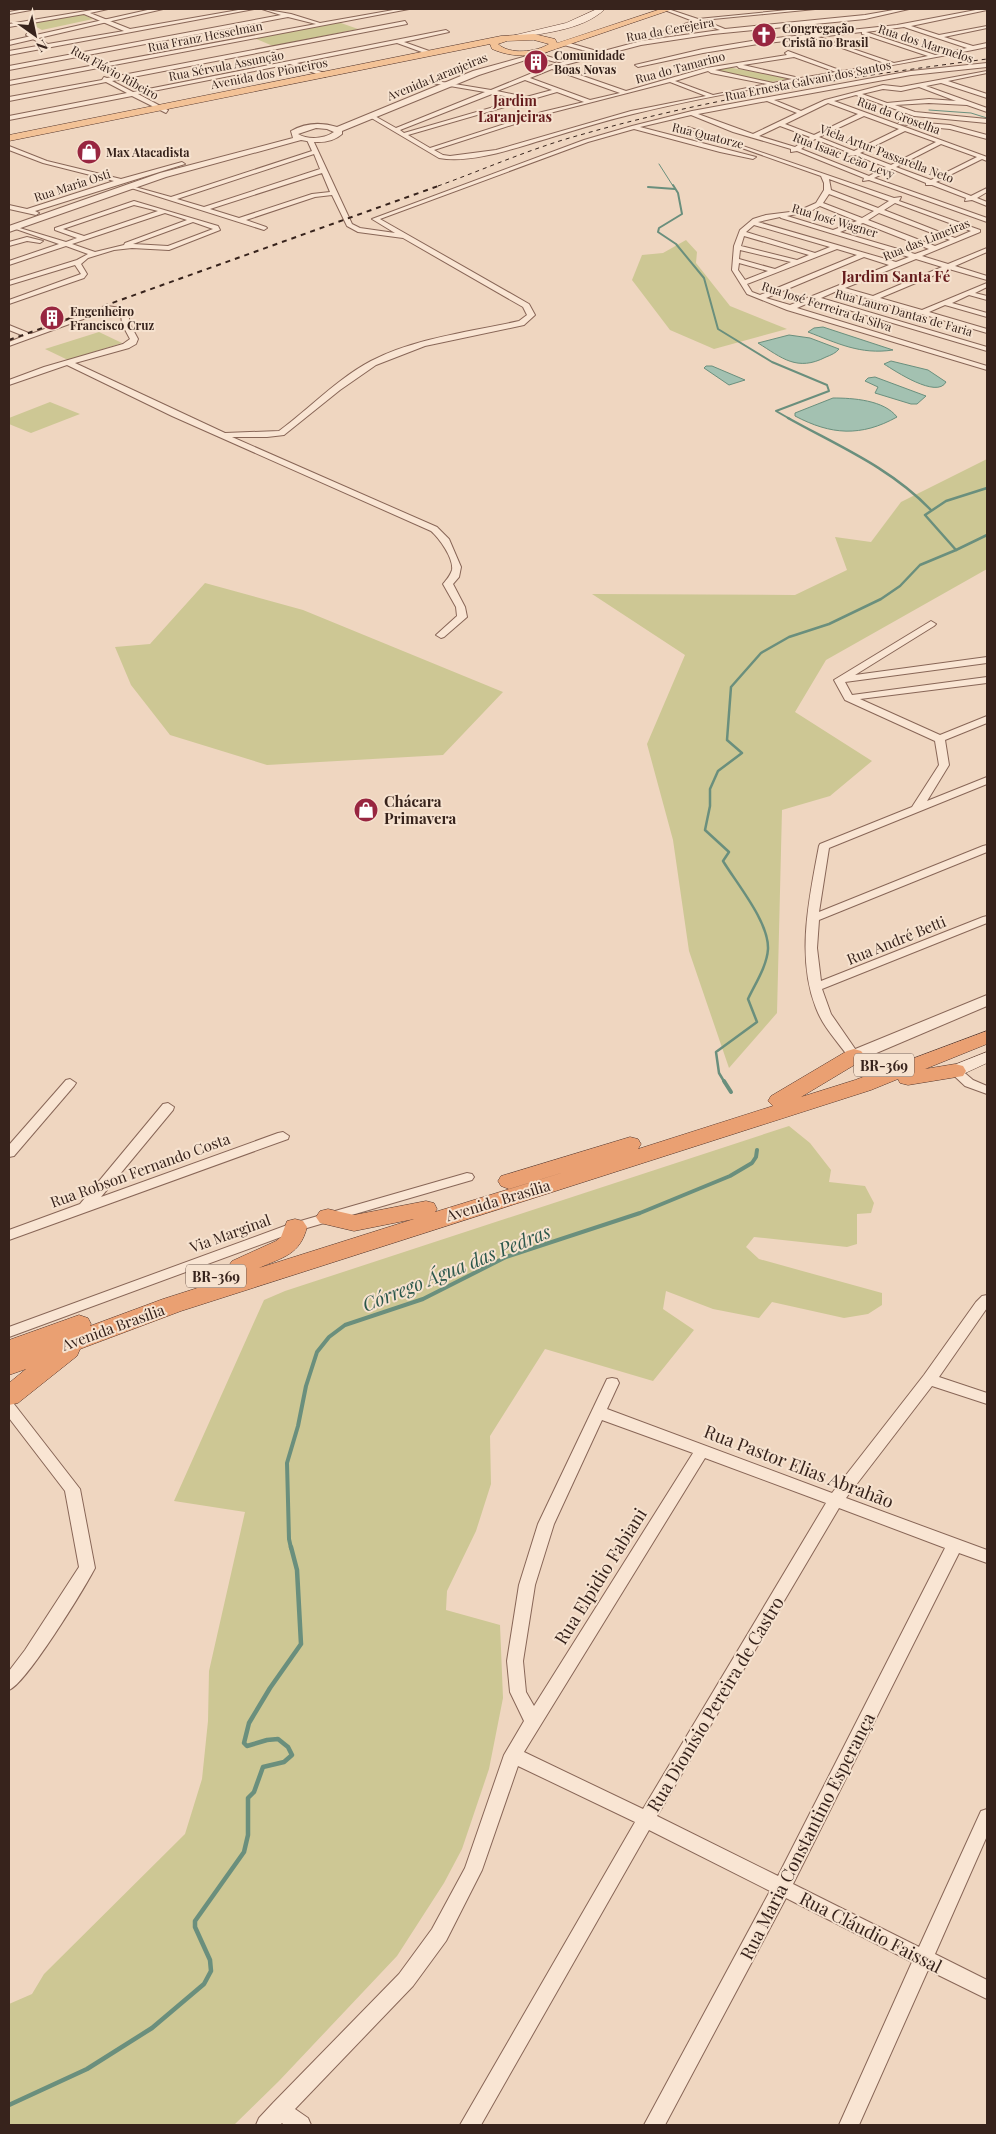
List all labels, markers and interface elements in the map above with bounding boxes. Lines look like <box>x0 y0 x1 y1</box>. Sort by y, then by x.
north arrow <box>10 10 60 60</box>
street label: Rua da Cerejeira <box>625 13 715 45</box>
street label: Rua Franz Hesselman <box>146 17 264 55</box>
place label: Congregação Cristã no Brasil <box>782 20 869 50</box>
street label: Rua dos Marmelos <box>876 20 976 66</box>
church icon: Congregação Cristã no Brasil <box>751 22 777 48</box>
text: N <box>33 36 52 57</box>
street label: Rua Flávio Ribeiro <box>68 41 162 103</box>
street label: Rua Sérvula Assunção <box>167 46 285 84</box>
place label: Comunidade Boas Novas <box>554 47 625 77</box>
street label: Rua do Tamarino <box>633 47 727 87</box>
street label: Avenida Laranjeiras <box>384 49 490 104</box>
building icon: Comunidade Boas Novas <box>523 49 549 75</box>
street label: Avenida dos Pioneiros <box>208 54 329 92</box>
street label: Rua Ernesta Galvani dos Santos <box>724 56 892 104</box>
district label: Jardim Laranjeiras <box>478 91 552 126</box>
street label: Rua da Groselha <box>855 93 943 137</box>
street label: Rua Quatorze <box>670 118 746 152</box>
street label: Viela Artur Passarella Neto <box>817 120 957 186</box>
street label: Rua Isaac Leão Levy <box>791 128 897 182</box>
shop icon: Max Atacadista <box>76 139 102 165</box>
place label: Max Atacadista <box>106 144 190 160</box>
street label: Rua Maria Osti <box>32 165 113 205</box>
street label: Rua José Wagner <box>790 199 881 241</box>
street label: Rua das Limeiras <box>880 214 972 264</box>
district label: Jardim Santa Fé <box>841 266 951 286</box>
street label: Rua José Ferreira da Silva <box>760 277 894 335</box>
street label: Rua Lauro Dantas de Faria <box>834 285 975 339</box>
place label: Engenheiro Francisco Cruz <box>70 303 154 333</box>
building icon: Engenheiro Francisco Cruz <box>39 305 65 331</box>
place label: Chácara Primavera <box>384 791 456 828</box>
shop icon: Chácara Primavera <box>353 797 379 823</box>
street label: Rua André Betti <box>844 911 949 969</box>
road number: BR-369 <box>854 1054 914 1076</box>
street label: Rua Robson Fernando Costa <box>47 1128 233 1212</box>
street label: Avenida Brasília <box>442 1174 553 1226</box>
street label: Via Marginal <box>186 1209 273 1257</box>
water label: Córrego Água das Pedras <box>358 1217 554 1317</box>
road number: BR-369 <box>186 1264 246 1288</box>
street label: Avenida Brasília <box>58 1299 168 1355</box>
street label: Rua Pastor Elias Abrahão <box>701 1419 897 1513</box>
street label: Rua Elpidio Fabiani <box>548 1503 652 1649</box>
street label: Rua Dionísio Pereira de Castro <box>641 1592 789 1816</box>
street label: Rua Maria Constantino Esperança <box>734 1708 880 1964</box>
street label: Rua Cláudio Faissal <box>796 1886 946 1978</box>

